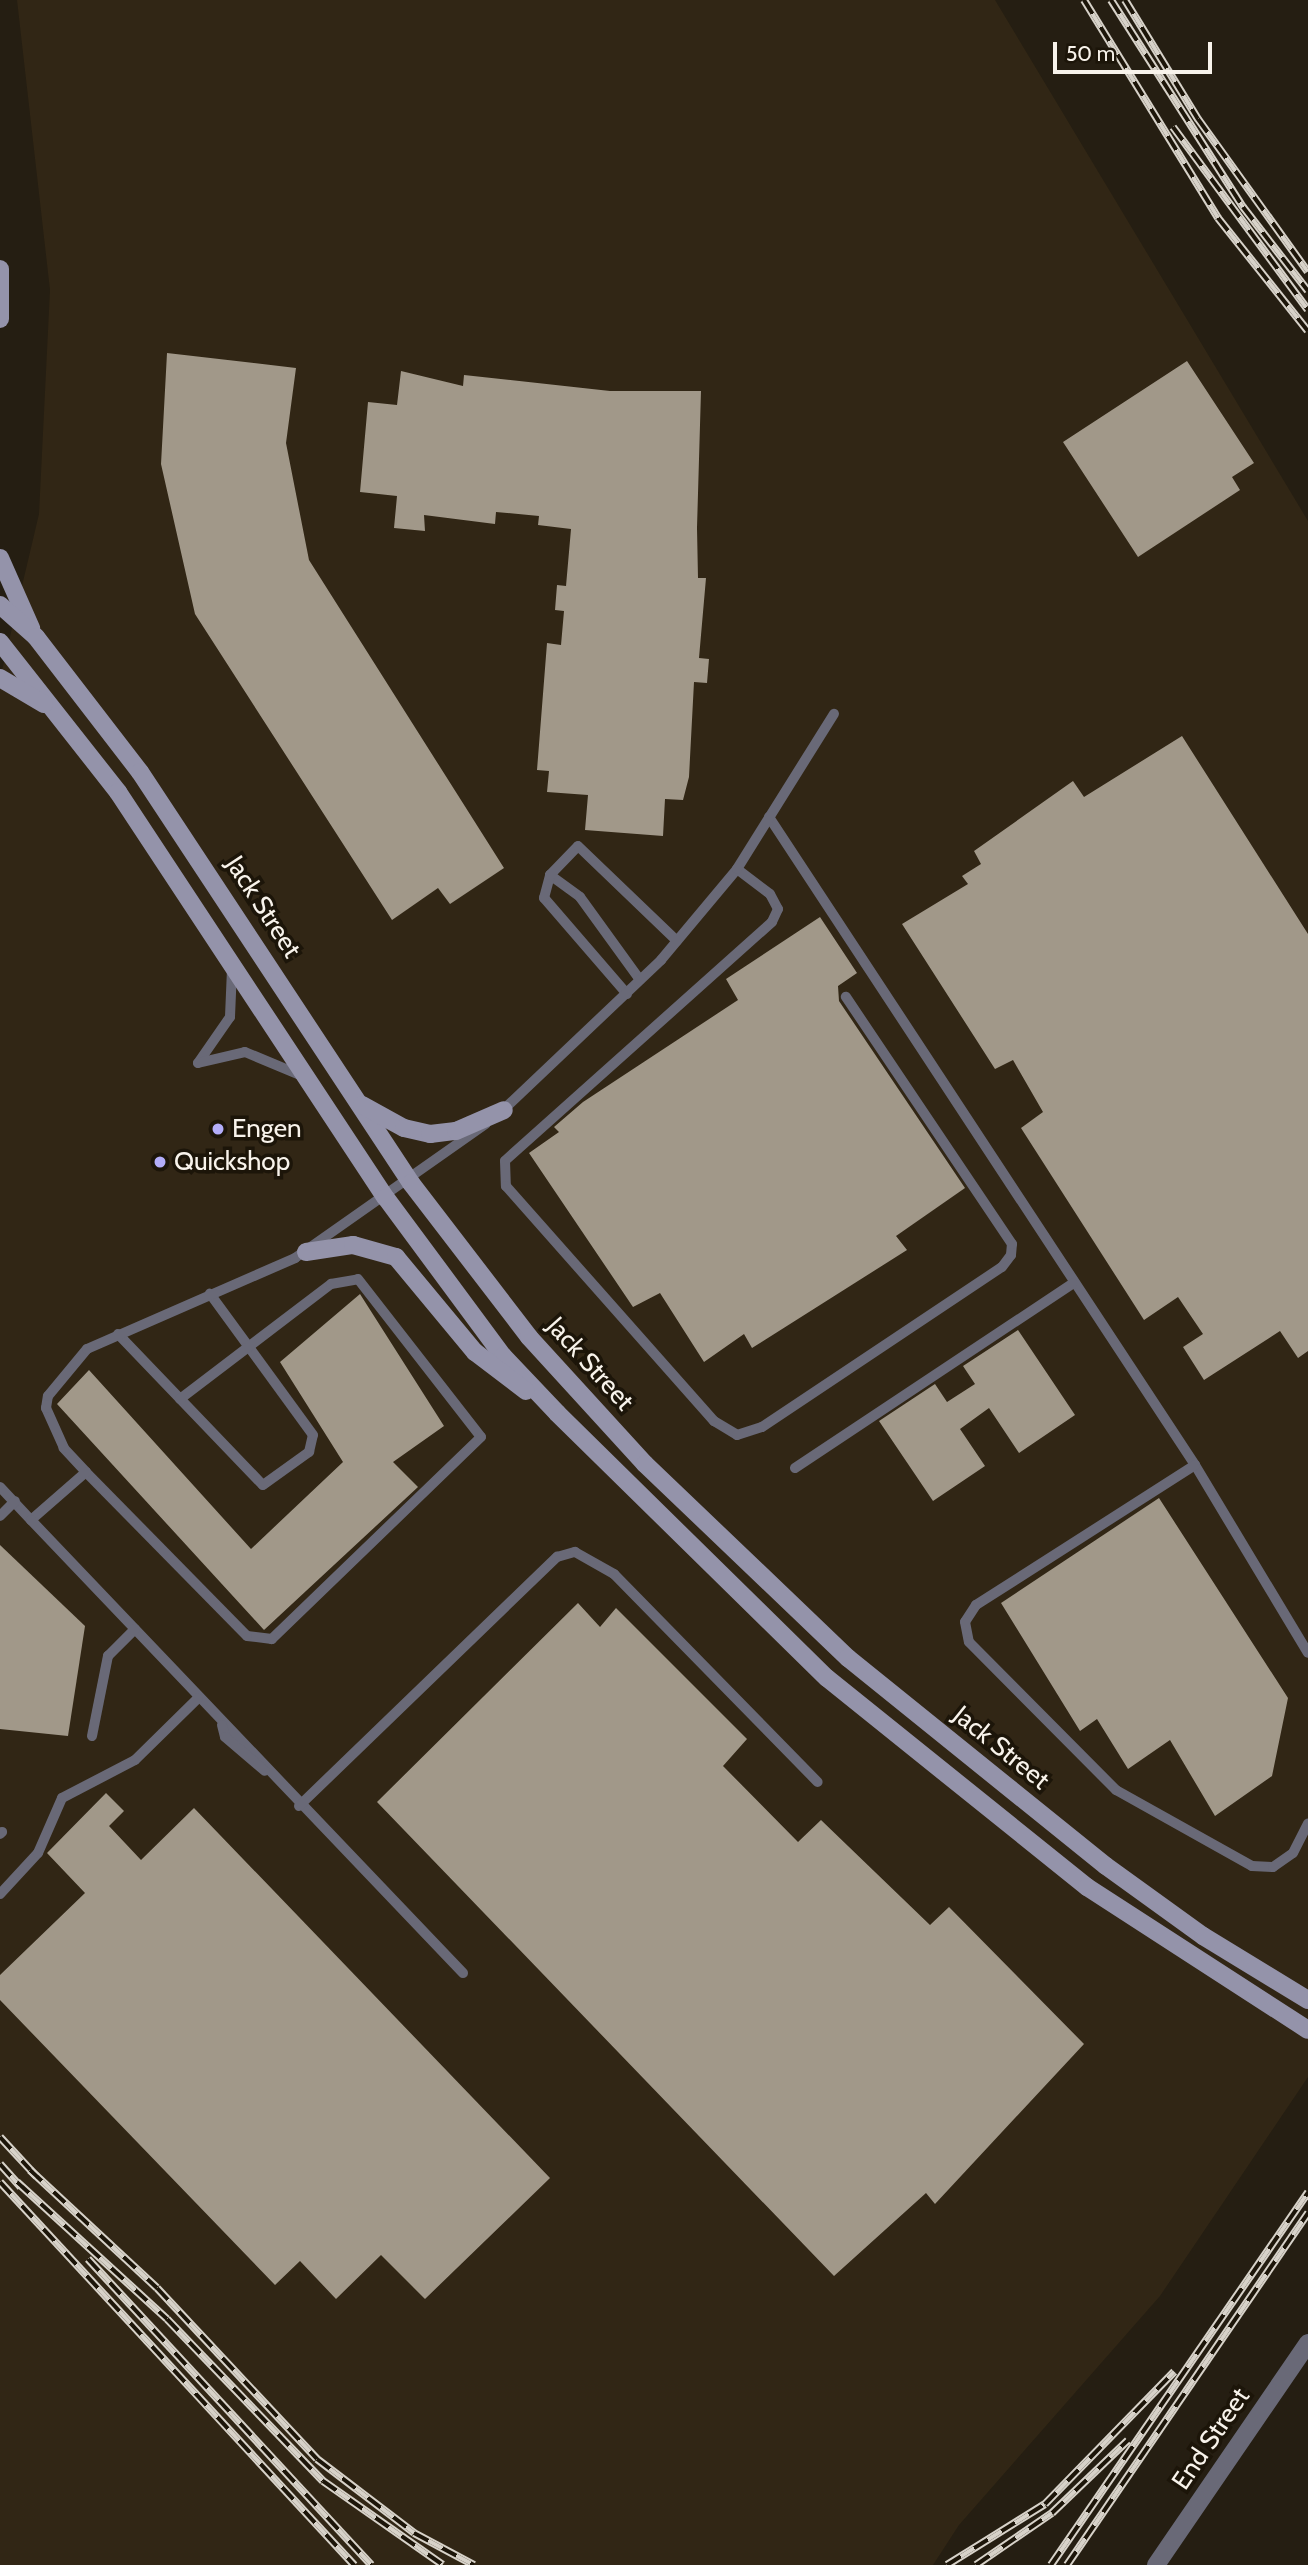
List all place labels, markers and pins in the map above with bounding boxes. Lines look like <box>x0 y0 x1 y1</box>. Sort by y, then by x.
place label: Engen <box>232 1113 301 1145</box>
marker: Engen <box>210 1121 226 1137</box>
place label: Quickshop <box>174 1146 290 1178</box>
marker: Quickshop <box>152 1154 168 1170</box>

